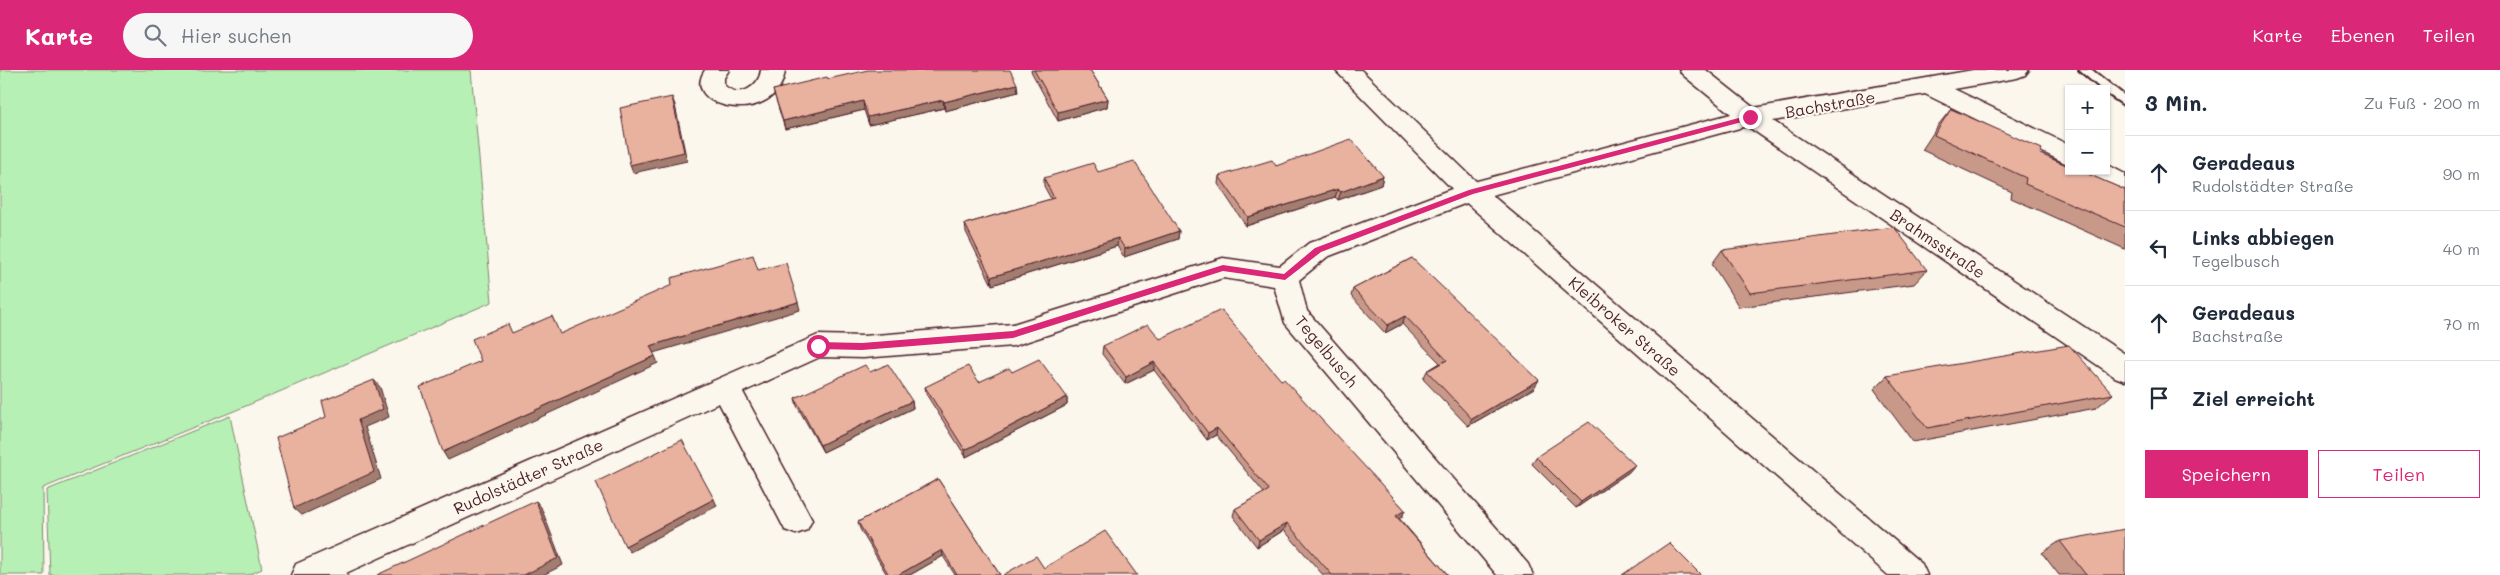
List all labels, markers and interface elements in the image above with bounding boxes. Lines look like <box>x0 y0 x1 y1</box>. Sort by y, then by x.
search box <box>123 13 473 58</box>
text: Karte <box>25 20 93 51</box>
icon: search <box>141 21 169 49</box>
text: Hier suchen <box>181 23 292 48</box>
text: Karte <box>2252 23 2303 47</box>
text: Ebenen <box>2331 23 2395 47</box>
text: Teilen <box>2423 23 2475 47</box>
map controls <box>2065 85 2110 175</box>
button: + <box>2065 85 2110 130</box>
street label: Bachstraße <box>1783 86 1877 122</box>
text: 3 Min. <box>2145 89 2208 116</box>
text: Zu Fuß · 200 m <box>2364 92 2480 113</box>
route end <box>1739 106 1762 129</box>
button: − <box>2065 130 2110 175</box>
text: Geradeaus <box>2192 150 2295 175</box>
icon: ahead <box>2145 159 2173 187</box>
text: 90 m <box>2443 163 2480 184</box>
text: Rudolstädter Straße <box>2192 175 2354 196</box>
street label: Brahmsstraße <box>1886 203 1990 283</box>
text: Links abbiegen <box>2192 225 2334 250</box>
icon: left <box>2145 234 2173 262</box>
text: 40 m <box>2443 238 2480 259</box>
text: Tegelbusch <box>2192 250 2279 271</box>
street label: Kleibroker Straße <box>1565 272 1685 380</box>
text: Geradeaus <box>2192 300 2295 325</box>
icon: ahead <box>2145 309 2173 337</box>
street label: Tegelbusch <box>1291 311 1363 391</box>
text: 70 m <box>2443 313 2480 334</box>
text: Bachstraße <box>2192 325 2283 346</box>
route start <box>807 335 830 358</box>
icon: arrive <box>2145 384 2173 412</box>
text: Ziel erreicht <box>2192 386 2315 411</box>
street label: Rudolstädter Straße <box>450 434 606 518</box>
button: Speichern <box>2145 450 2308 498</box>
button: Teilen <box>2318 450 2480 498</box>

